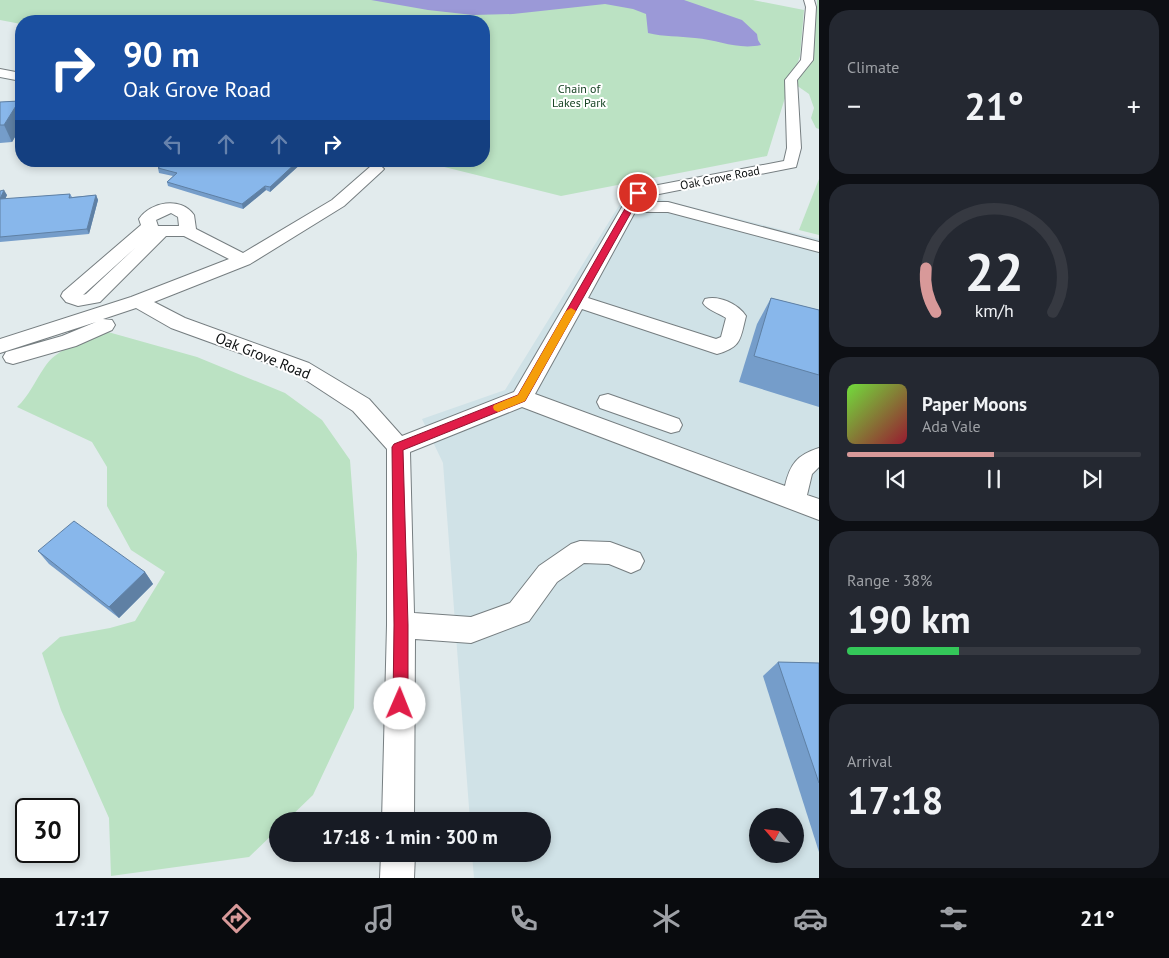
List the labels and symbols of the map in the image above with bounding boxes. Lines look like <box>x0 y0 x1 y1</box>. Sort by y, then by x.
park label: Chain of Lakes Park <box>552 81 606 110</box>
street label: Oak Grove Road <box>679 162 761 193</box>
pin <box>617 172 659 214</box>
street label: Oak Grove Road <box>213 328 314 383</box>
position arrow <box>373 677 425 729</box>
speed limit sign: 30 <box>15 798 80 863</box>
north arrow <box>749 808 804 862</box>

